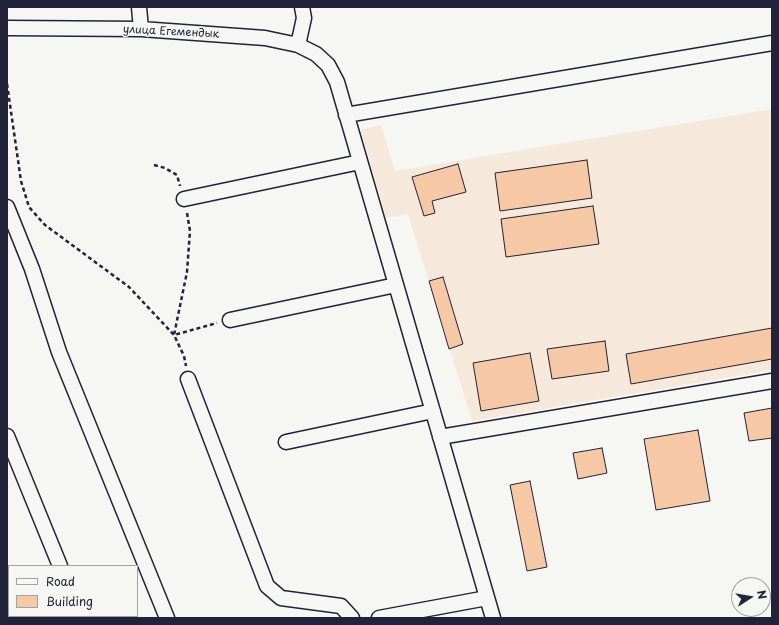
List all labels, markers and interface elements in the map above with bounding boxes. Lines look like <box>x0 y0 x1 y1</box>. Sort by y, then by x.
street label: улица Егемендык <box>123 23 219 41</box>
legend <box>8 565 138 617</box>
text: Road <box>46 572 75 590</box>
north arrow <box>731 577 771 617</box>
text: N <box>753 589 771 601</box>
text: Building <box>46 592 93 610</box>

